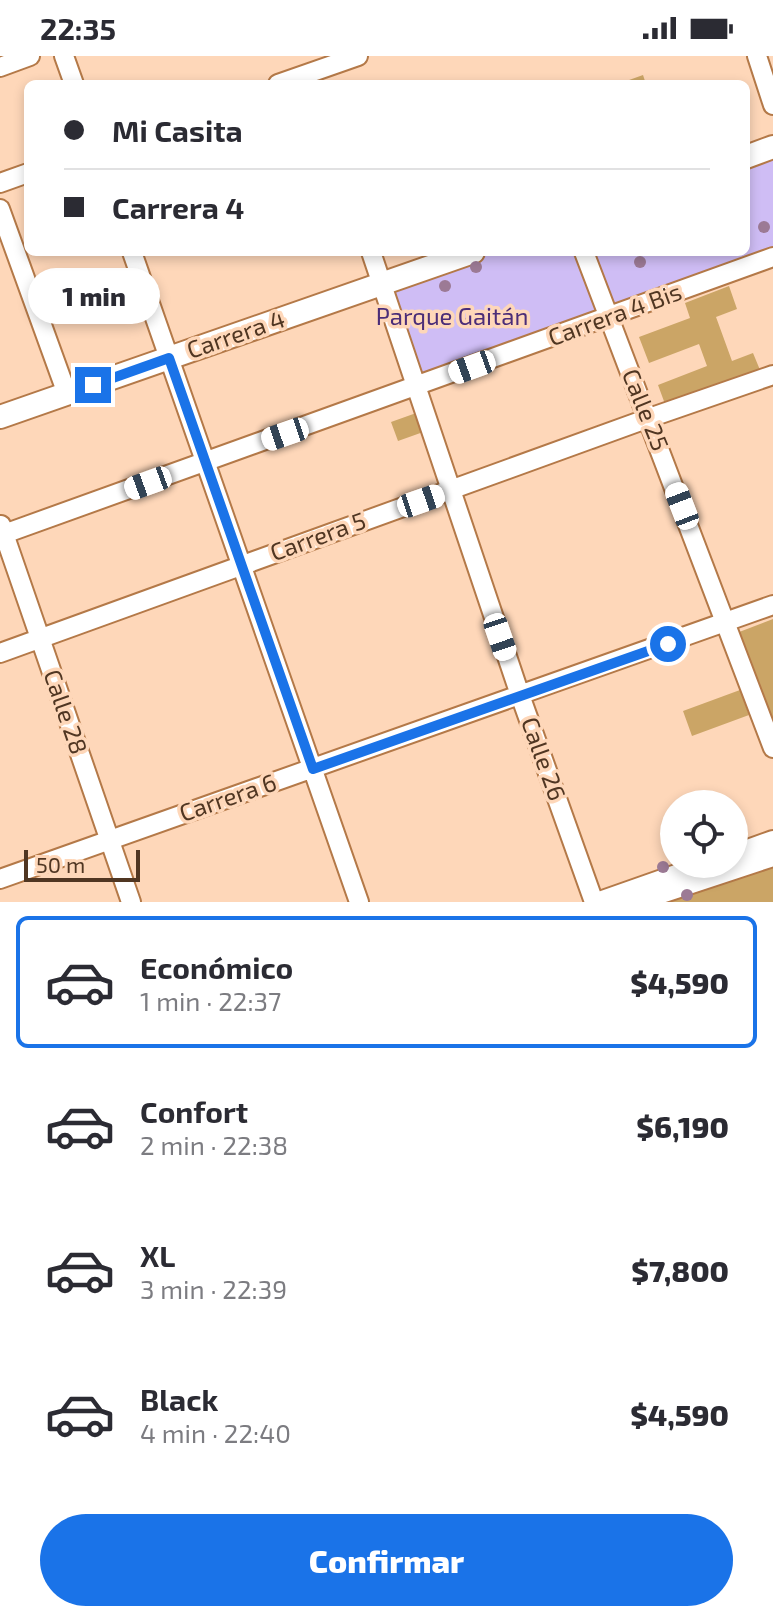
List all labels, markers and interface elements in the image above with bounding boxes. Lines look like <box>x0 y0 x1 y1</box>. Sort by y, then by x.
text: 22:35 <box>40 10 116 46</box>
text: Mi Casita <box>112 112 243 148</box>
text: Carrera 4 <box>112 189 244 225</box>
callout: 1 min <box>27 269 159 325</box>
street label: Carrera 4 Bis <box>544 276 685 351</box>
text: 1 min <box>62 280 126 311</box>
park label: Parque Gaitán <box>376 301 528 330</box>
street label: Carrera 4 <box>183 303 288 364</box>
car <box>445 348 499 386</box>
street label: Calle 25 <box>617 364 676 455</box>
route end <box>75 367 111 403</box>
car <box>258 415 312 453</box>
car <box>121 464 175 502</box>
car <box>662 479 702 533</box>
car <box>394 482 448 520</box>
street label: Carrera 5 <box>266 505 369 566</box>
car <box>481 610 519 664</box>
route start <box>650 626 686 662</box>
street label: Calle 28 <box>38 665 94 758</box>
street label: Calle 26 <box>516 713 573 804</box>
street label: Carrera 6 <box>175 767 280 827</box>
map controls <box>660 790 748 878</box>
button: locate <box>660 790 748 878</box>
scale bar <box>24 846 140 882</box>
text: 50 m <box>36 851 85 877</box>
icon: car <box>44 946 116 1018</box>
text: Económico <box>140 949 293 985</box>
text: $4,590 <box>630 964 729 1000</box>
text: 1 min · 22:37 <box>140 985 281 1016</box>
icon: car <box>44 1090 116 1162</box>
text: Confort <box>140 1093 248 1129</box>
text: $6,190 <box>636 1108 729 1144</box>
text: 2 min · 22:38 <box>140 1129 288 1160</box>
icon: car <box>44 1234 116 1306</box>
text: XL <box>140 1237 175 1273</box>
text: $7,800 <box>631 1252 729 1288</box>
text: 3 min · 22:39 <box>140 1273 287 1304</box>
icon: car <box>44 1378 116 1450</box>
text: Black <box>140 1381 218 1417</box>
text: $4,590 <box>630 1396 729 1432</box>
text: 4 min · 22:40 <box>140 1417 291 1448</box>
button: Confirmar <box>40 1514 733 1606</box>

